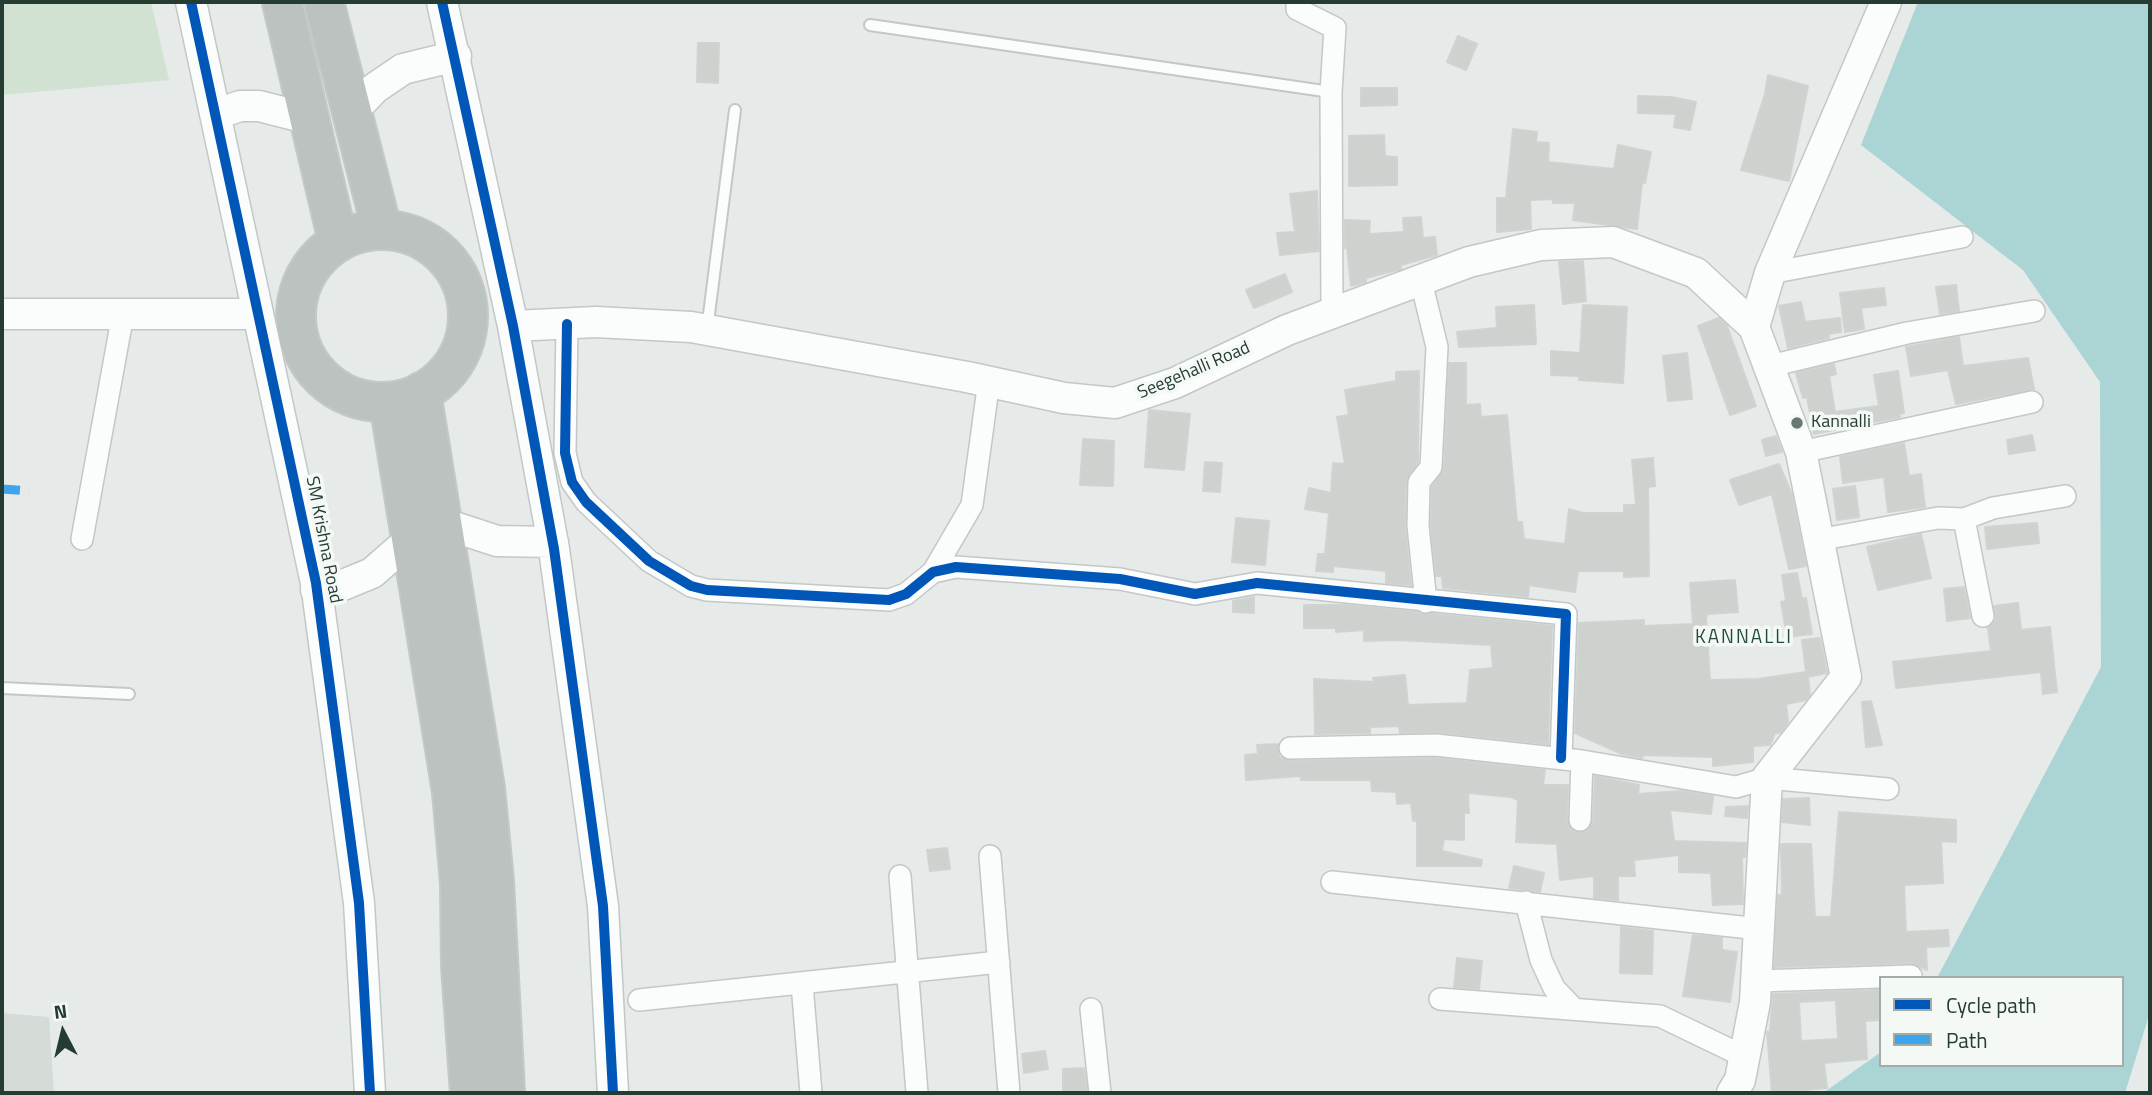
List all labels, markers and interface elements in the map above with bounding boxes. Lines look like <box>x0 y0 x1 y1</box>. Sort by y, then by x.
street label: Seegehalli Road <box>1134 338 1254 404</box>
place label: Kannalli <box>1811 412 1871 434</box>
marker: Kannalli <box>1789 415 1805 431</box>
street label: SM Krishna Road <box>300 475 346 605</box>
district label: KANNALLI <box>1696 627 1792 649</box>
legend <box>1879 976 2124 1067</box>
text: Cycle path <box>1946 989 2037 1021</box>
text: N <box>52 995 69 1026</box>
north arrow <box>28 997 98 1067</box>
text: Path <box>1946 1024 1988 1056</box>

